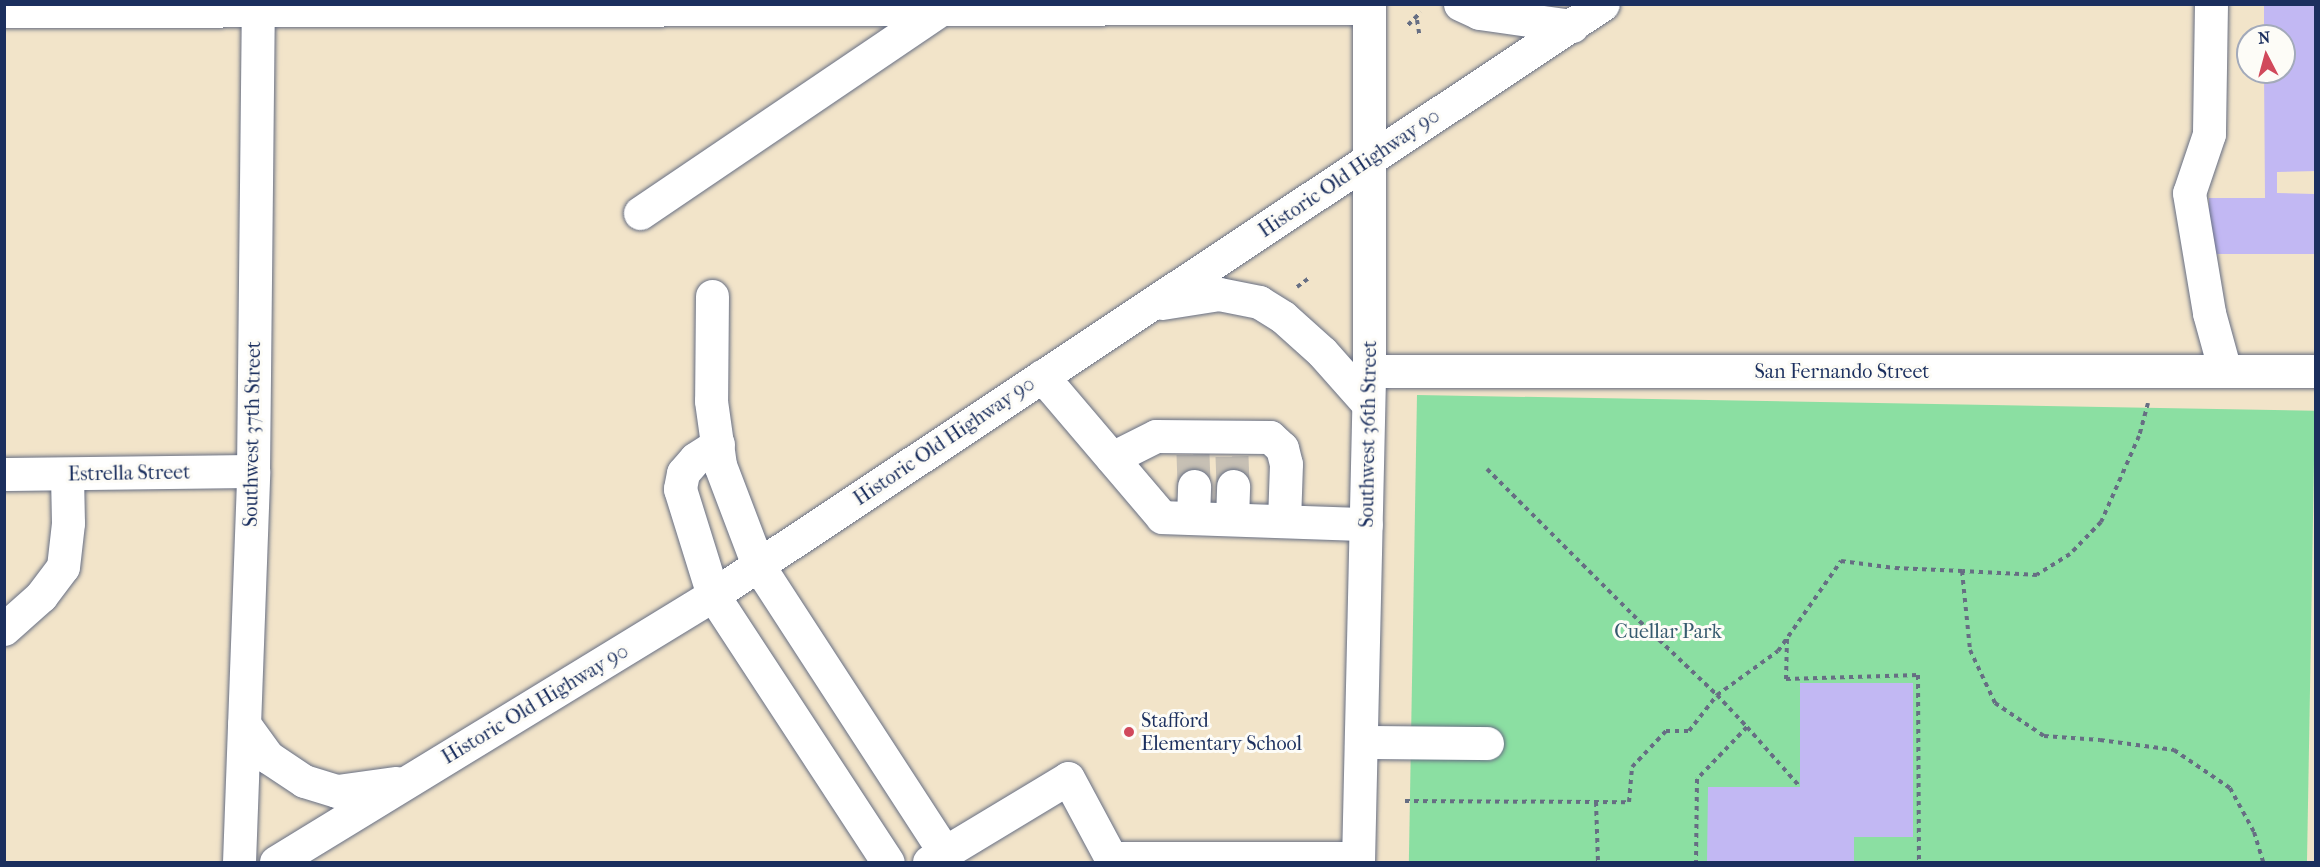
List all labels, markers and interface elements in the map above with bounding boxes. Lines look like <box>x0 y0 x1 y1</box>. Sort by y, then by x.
north arrow <box>2236 24 2296 84</box>
text: N <box>2257 28 2271 48</box>
street label: Historic Old Highway 90 <box>1254 103 1444 243</box>
street label: Southwest 36th Street <box>1354 340 1382 528</box>
street label: Southwest 37th Street <box>238 341 266 527</box>
street label: San Fernando Street <box>1754 359 1930 383</box>
street label: Historic Old Highway 90 <box>849 371 1039 511</box>
street label: Estrella Street <box>68 460 190 486</box>
park label: Cuellar Park <box>1614 619 1722 643</box>
street label: Historic Old Highway 90 <box>437 639 633 769</box>
place label: Stafford Elementary School <box>1141 708 1302 755</box>
marker: Stafford Elementary School <box>1122 725 1136 739</box>

